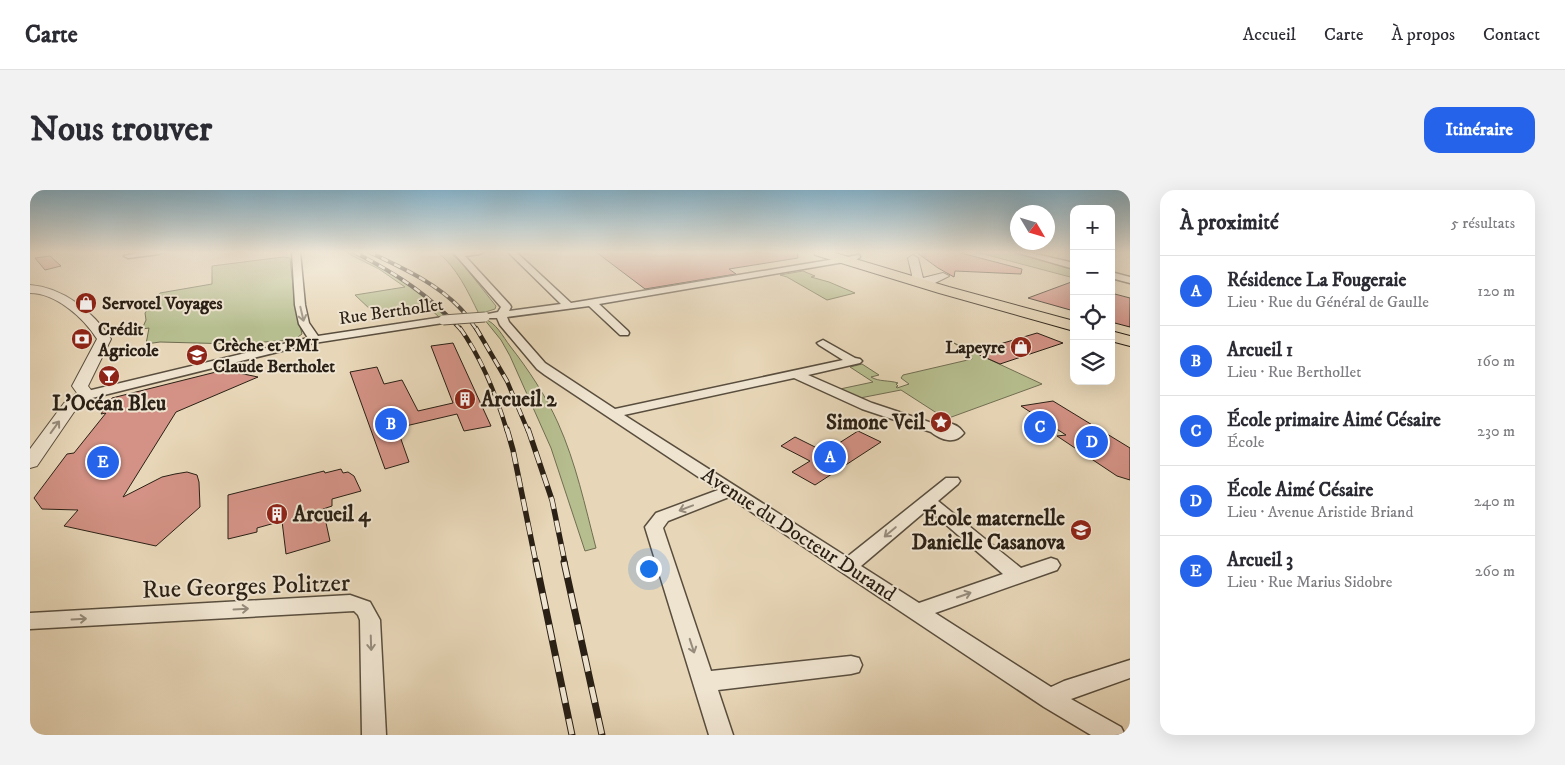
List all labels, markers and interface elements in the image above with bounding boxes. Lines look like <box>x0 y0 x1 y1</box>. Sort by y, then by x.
text: Carte <box>25 20 78 50</box>
text: Accueil <box>1243 24 1296 46</box>
text: Carte <box>1324 24 1363 46</box>
text: À propos <box>1391 24 1455 46</box>
text: Contact <box>1483 24 1540 46</box>
button: Itinéraire <box>1424 107 1535 153</box>
text: Nous trouver <box>30 108 212 152</box>
north arrow <box>1010 205 1055 250</box>
map controls <box>1070 205 1115 385</box>
button: + <box>1070 205 1115 250</box>
text: À proximité <box>1180 210 1279 236</box>
text: 5 résultats <box>1451 213 1515 233</box>
button: − <box>1070 250 1115 295</box>
text: Résidence La Fougeraie <box>1227 269 1406 292</box>
text: A <box>1191 281 1201 301</box>
text: 120 m <box>1477 281 1515 301</box>
shop icon: Servotel Voyages <box>74 291 98 315</box>
text: Lieu · Rue du Général de Gaulle <box>1227 292 1429 312</box>
place label: Servotel Voyages <box>102 293 223 315</box>
street label: Rue Berthollet <box>337 294 445 330</box>
button: locate <box>1070 295 1115 340</box>
one-way arrow <box>298 306 307 322</box>
place label: Crédit Agricole <box>97 319 159 362</box>
bank icon: Crédit Agricole <box>70 327 94 351</box>
place label: Crèche et PMI Claude Bertholet <box>213 335 335 378</box>
shop icon: Lapeyre <box>1009 335 1033 359</box>
place label: Lapeyre <box>945 337 1006 359</box>
text: Arcueil 1 <box>1227 339 1293 362</box>
button: layers <box>1070 340 1115 385</box>
school or university icon: Crèche et PMI Claude Bertholet <box>185 343 209 367</box>
text: B <box>1191 351 1201 371</box>
text: 160 m <box>1477 351 1515 371</box>
text: Lieu · Rue Berthollet <box>1227 362 1361 382</box>
bar icon: L'Océan Bleu <box>97 364 121 388</box>
building icon: Arcueil 2 <box>453 387 477 411</box>
place label: Arcueil 2 <box>480 387 557 413</box>
place label: L'Océan Bleu <box>52 391 166 417</box>
pin: B <box>375 405 407 443</box>
pin: C <box>1024 408 1056 446</box>
text: École primaire Aimé Césaire <box>1227 409 1441 432</box>
place label: Simone Veil <box>826 410 926 436</box>
place icon: Simone Veil <box>929 410 953 434</box>
one-way arrow <box>50 420 60 434</box>
text: C <box>1191 421 1201 441</box>
text: 230 m <box>1477 421 1515 441</box>
pin: D <box>1076 423 1108 461</box>
text: École <box>1227 432 1264 452</box>
pin: A <box>814 438 846 476</box>
pin: E <box>87 443 119 481</box>
street label: Avenue du Docteur Durand <box>696 462 901 608</box>
text: École Aimé Césaire <box>1227 479 1373 502</box>
text: D <box>1190 491 1202 511</box>
text: 240 m <box>1474 491 1515 511</box>
building icon: Arcueil 4 <box>265 502 289 526</box>
place label: Arcueil 4 <box>292 502 371 528</box>
text: Lieu · Avenue Aristide Briand <box>1227 502 1413 522</box>
place label: École maternelle Danielle Casanova <box>912 504 1066 556</box>
one-way arrow <box>678 505 693 514</box>
school or university icon: École maternelle Danielle Casanova <box>1069 518 1093 542</box>
one-way arrow <box>884 526 897 537</box>
text: Arcueil 3 <box>1227 549 1293 572</box>
your location <box>636 556 662 582</box>
text: E <box>1190 561 1202 581</box>
text: 260 m <box>1475 561 1515 581</box>
street label: Rue Georges Politzer <box>141 567 351 606</box>
text: Lieu · Rue Marius Sidobre <box>1227 572 1392 592</box>
one-way arrow <box>955 590 971 599</box>
one-way arrow <box>233 605 249 614</box>
one-way arrow <box>70 614 86 623</box>
one-way arrow <box>367 635 376 651</box>
one-way arrow <box>687 638 697 654</box>

